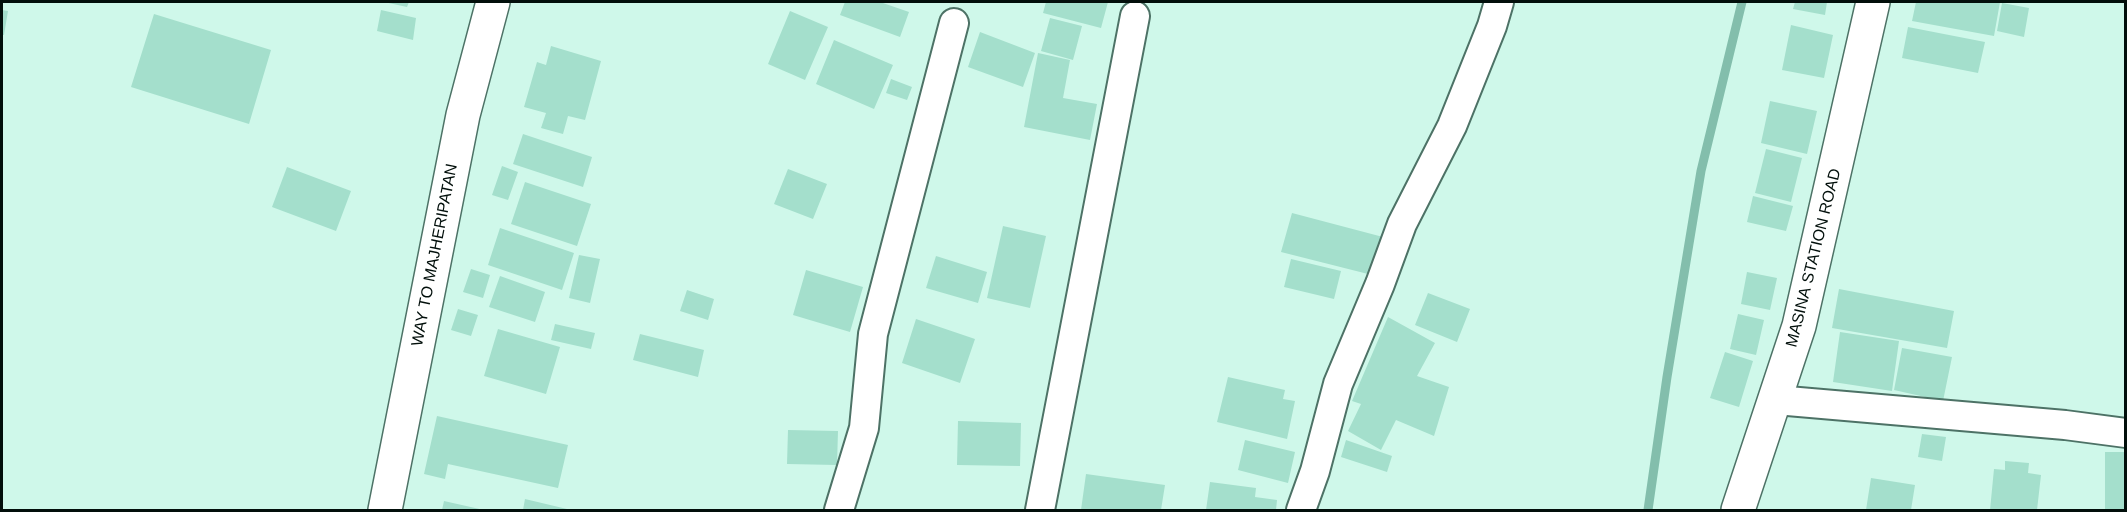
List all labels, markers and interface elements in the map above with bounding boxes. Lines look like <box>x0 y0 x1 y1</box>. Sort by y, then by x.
street label: WAY TO MAJHERIPATAN <box>408 162 462 348</box>
street label: MASINA STATION ROAD <box>1782 167 1846 349</box>

